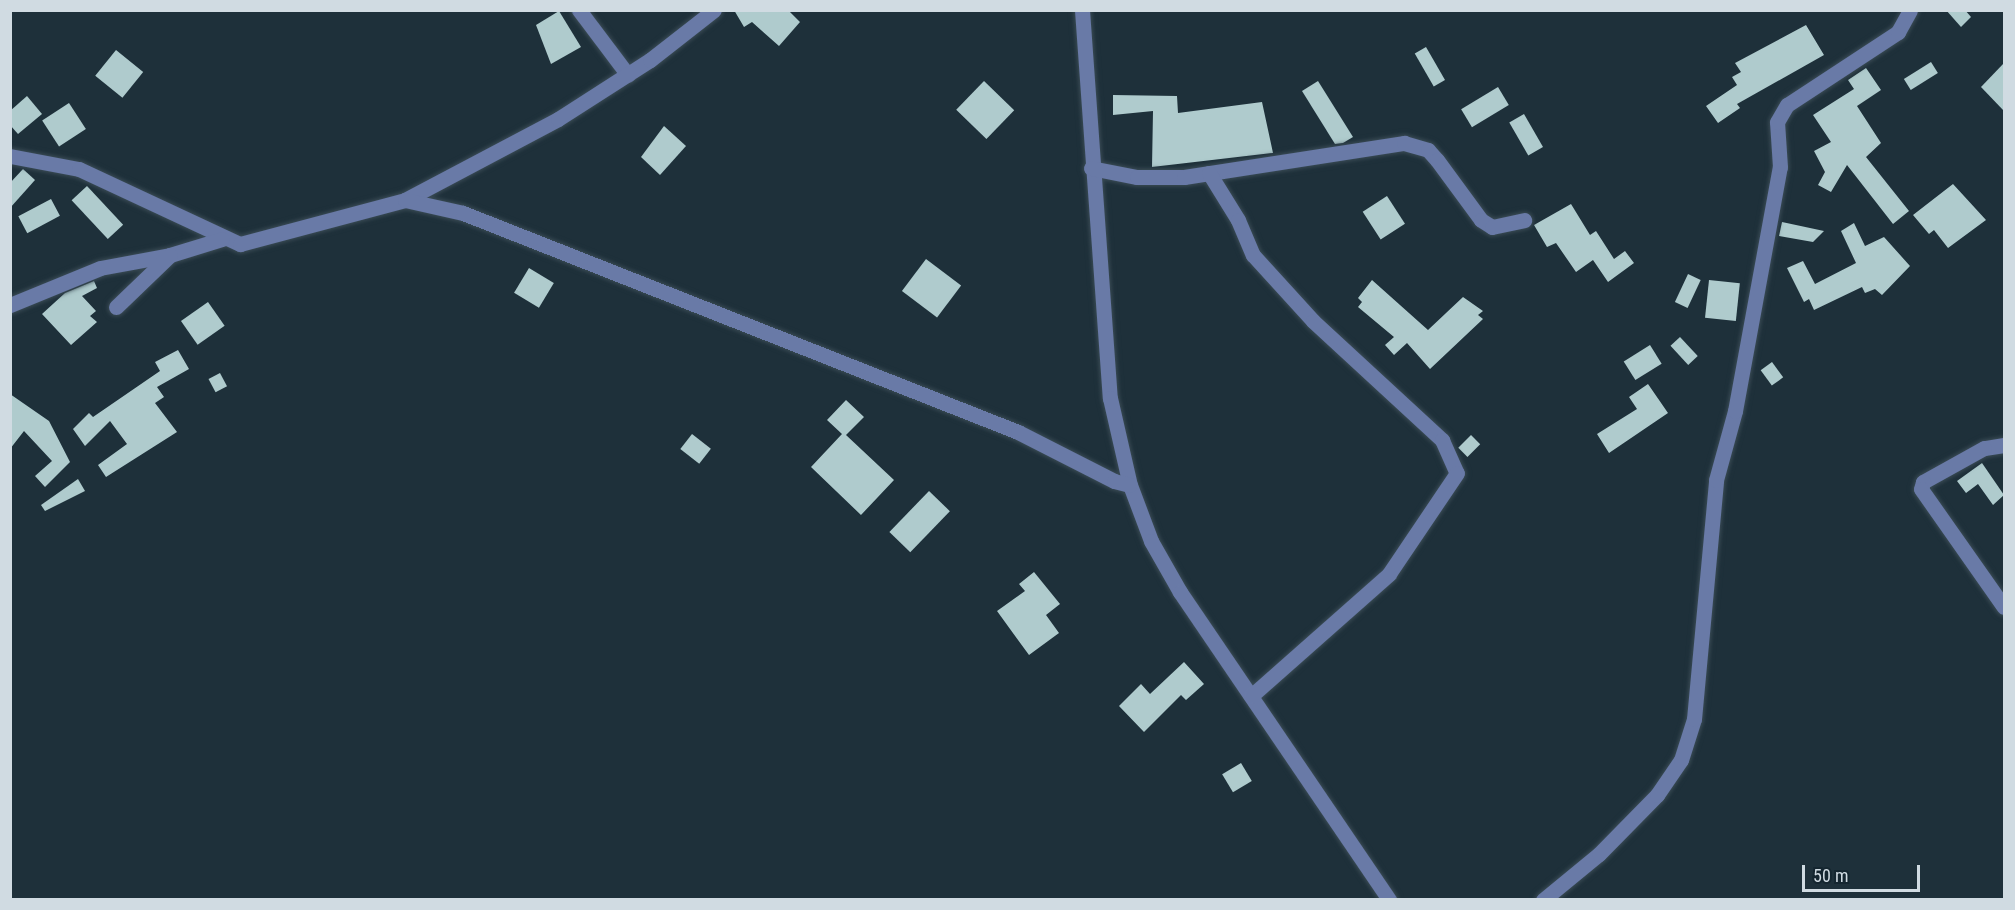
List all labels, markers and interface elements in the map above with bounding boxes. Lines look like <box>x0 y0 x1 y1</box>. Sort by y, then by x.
scale bar <box>1805 853 1924 891</box>
text: 50 m <box>1813 865 1848 886</box>

